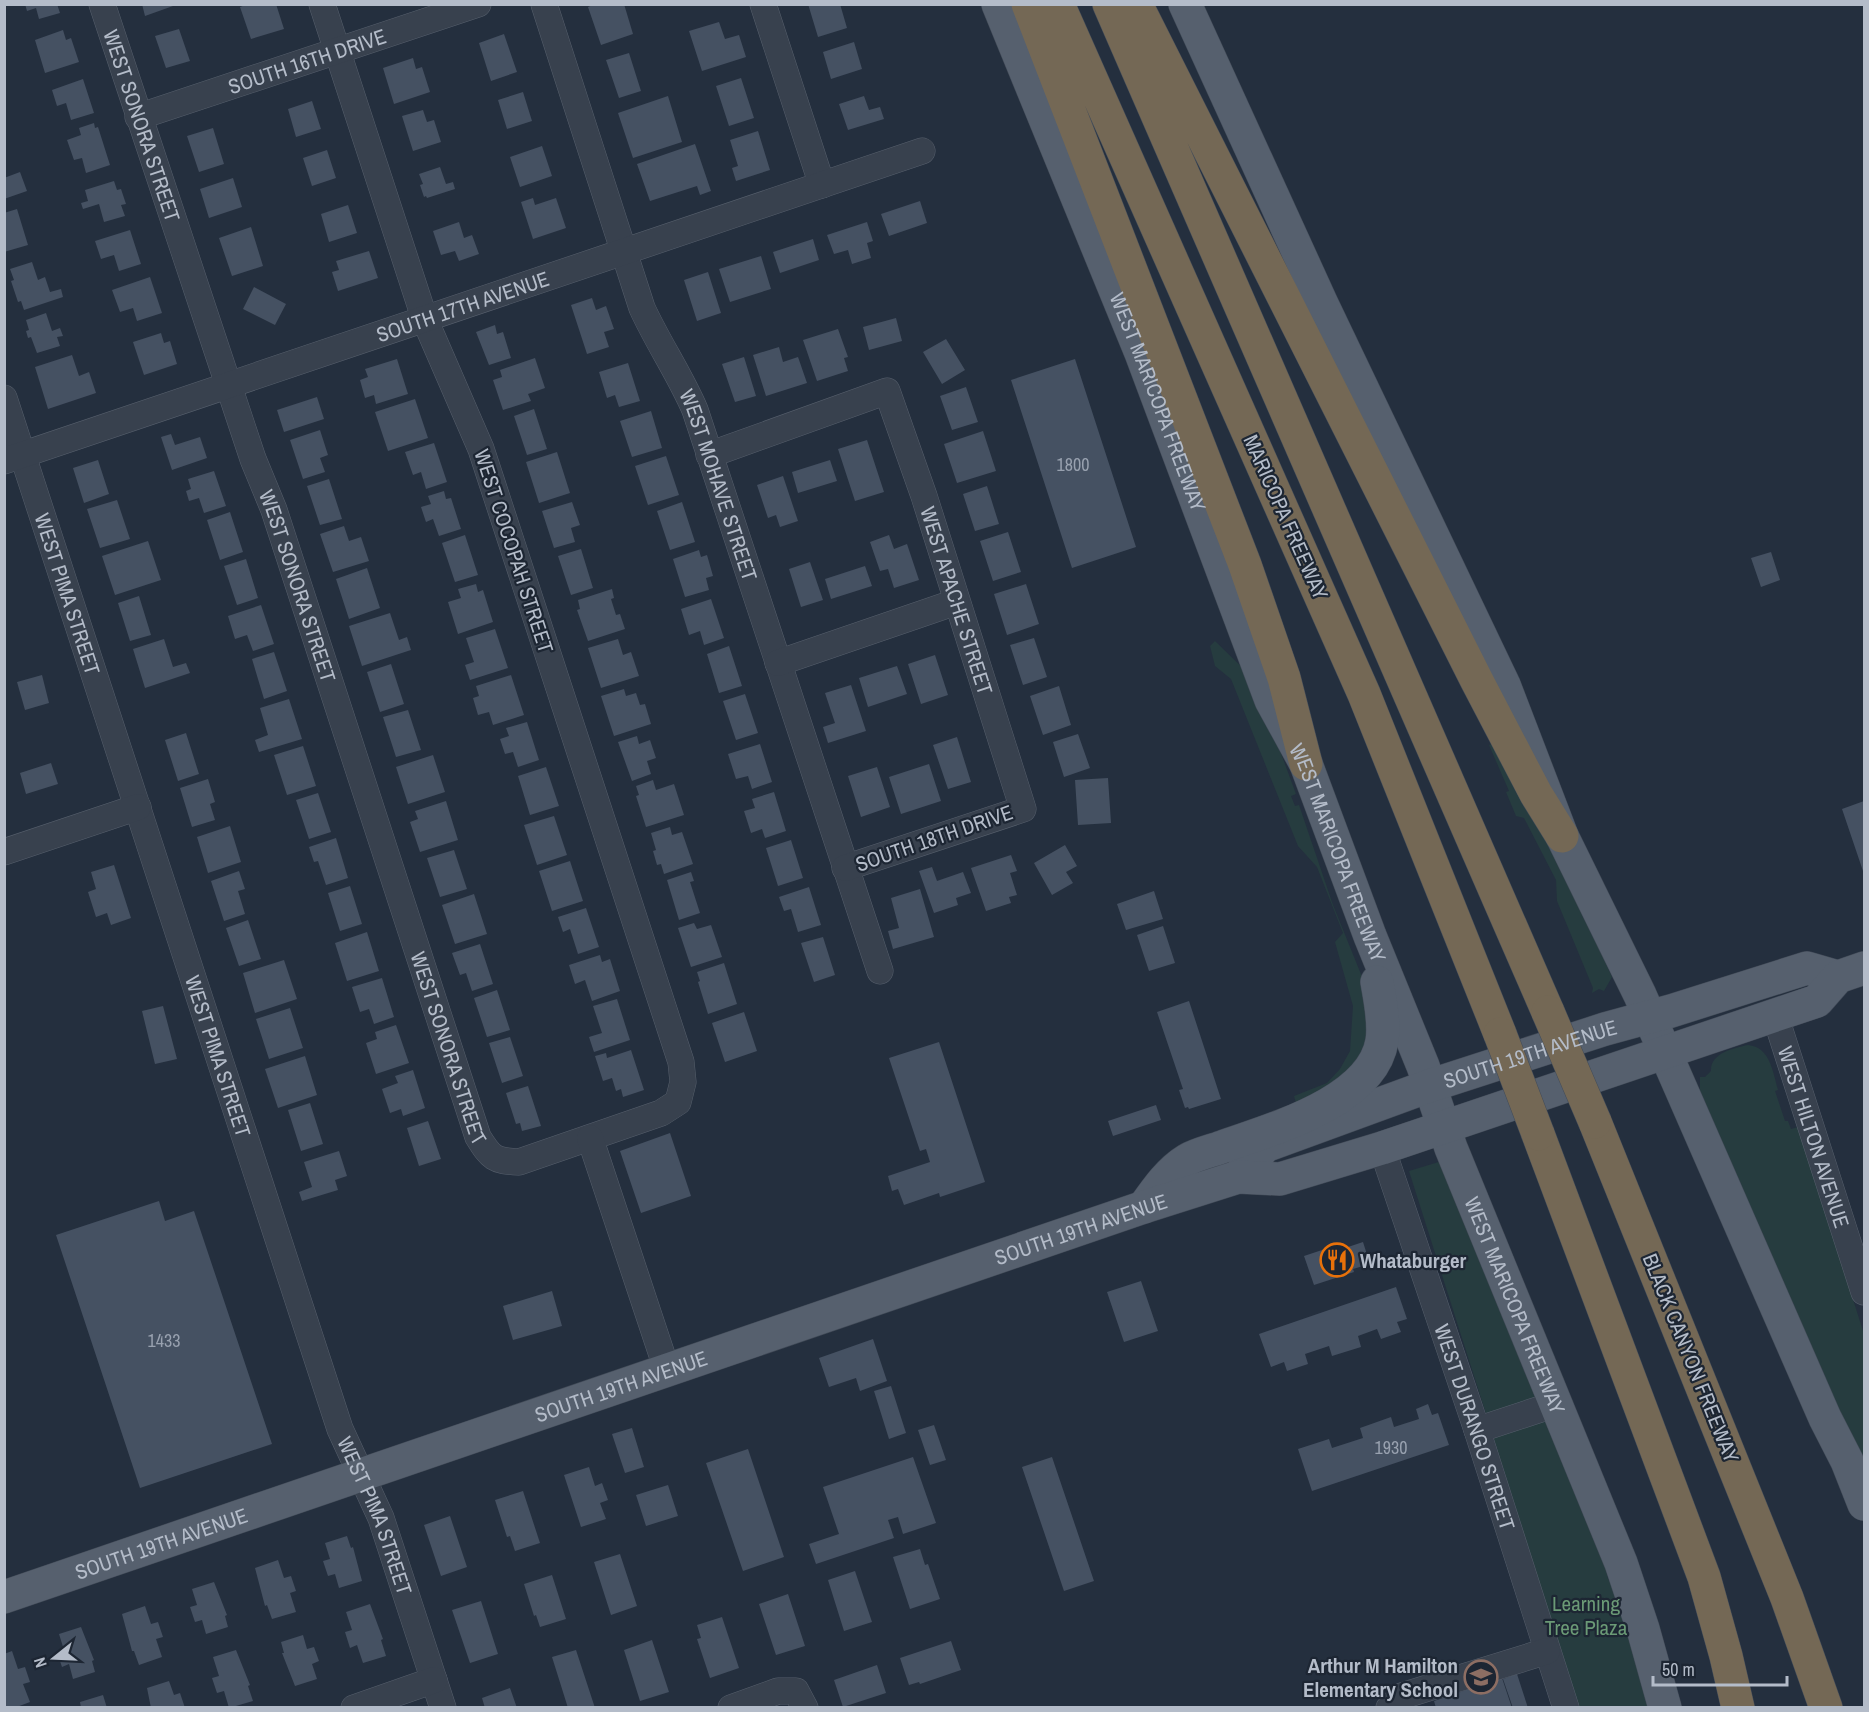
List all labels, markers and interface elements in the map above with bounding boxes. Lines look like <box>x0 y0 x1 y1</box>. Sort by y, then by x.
street label: SOUTH 16TH DRIVE <box>224 21 390 101</box>
street label: WEST SONORA STREET <box>97 26 188 226</box>
street label: SOUTH 17TH AVENUE <box>372 264 553 349</box>
street label: WEST MARICOPA FREEWAY <box>1103 288 1214 516</box>
street label: WEST MOHAVE STREET <box>673 384 765 585</box>
street label: MARICOPA FREEWAY <box>1237 430 1336 605</box>
street label: WEST COCOPAH STREET <box>467 445 561 657</box>
house number: 1800 <box>1057 452 1089 477</box>
street label: WEST SONORA STREET <box>253 485 344 686</box>
street label: WEST APACHE STREET <box>914 503 1001 699</box>
street label: WEST PIMA STREET <box>28 509 108 679</box>
street label: WEST MARICOPA FREEWAY <box>1283 738 1394 967</box>
street label: SOUTH 18TH DRIVE <box>851 797 1017 879</box>
street label: WEST SONORA STREET <box>404 948 494 1151</box>
street label: WEST PIMA STREET <box>179 971 258 1141</box>
street label: SOUTH 19TH AVENUE <box>1440 1012 1620 1095</box>
street label: WEST HILTON AVENUE <box>1771 1042 1857 1231</box>
street label: SOUTH 19TH AVENUE <box>991 1186 1171 1272</box>
street label: WEST MARICOPA FREEWAY <box>1458 1192 1573 1418</box>
restaurant icon: Whataburger <box>1319 1242 1355 1278</box>
place label: Whataburger <box>1360 1246 1466 1275</box>
street label: BLACK CANYON FREEWAY <box>1636 1249 1746 1467</box>
street label: WEST DURANGO STREET <box>1428 1320 1523 1534</box>
house number: 1433 <box>148 1328 180 1353</box>
street label: SOUTH 19TH AVENUE <box>531 1343 711 1429</box>
street label: WEST PIMA STREET <box>331 1432 420 1599</box>
house number: 1930 <box>1375 1435 1407 1460</box>
street label: SOUTH 19TH AVENUE <box>71 1500 251 1586</box>
park label: Learning Tree Plaza <box>1545 1589 1628 1642</box>
north arrow <box>24 1628 84 1688</box>
scale bar <box>1653 1649 1786 1687</box>
place label: Arthur M Hamilton Elementary School <box>1303 1651 1458 1704</box>
text: N <box>28 1655 52 1671</box>
text: 50 m <box>1662 1657 1695 1682</box>
school or university icon: Arthur M Hamilton Elementary School <box>1463 1659 1499 1695</box>

